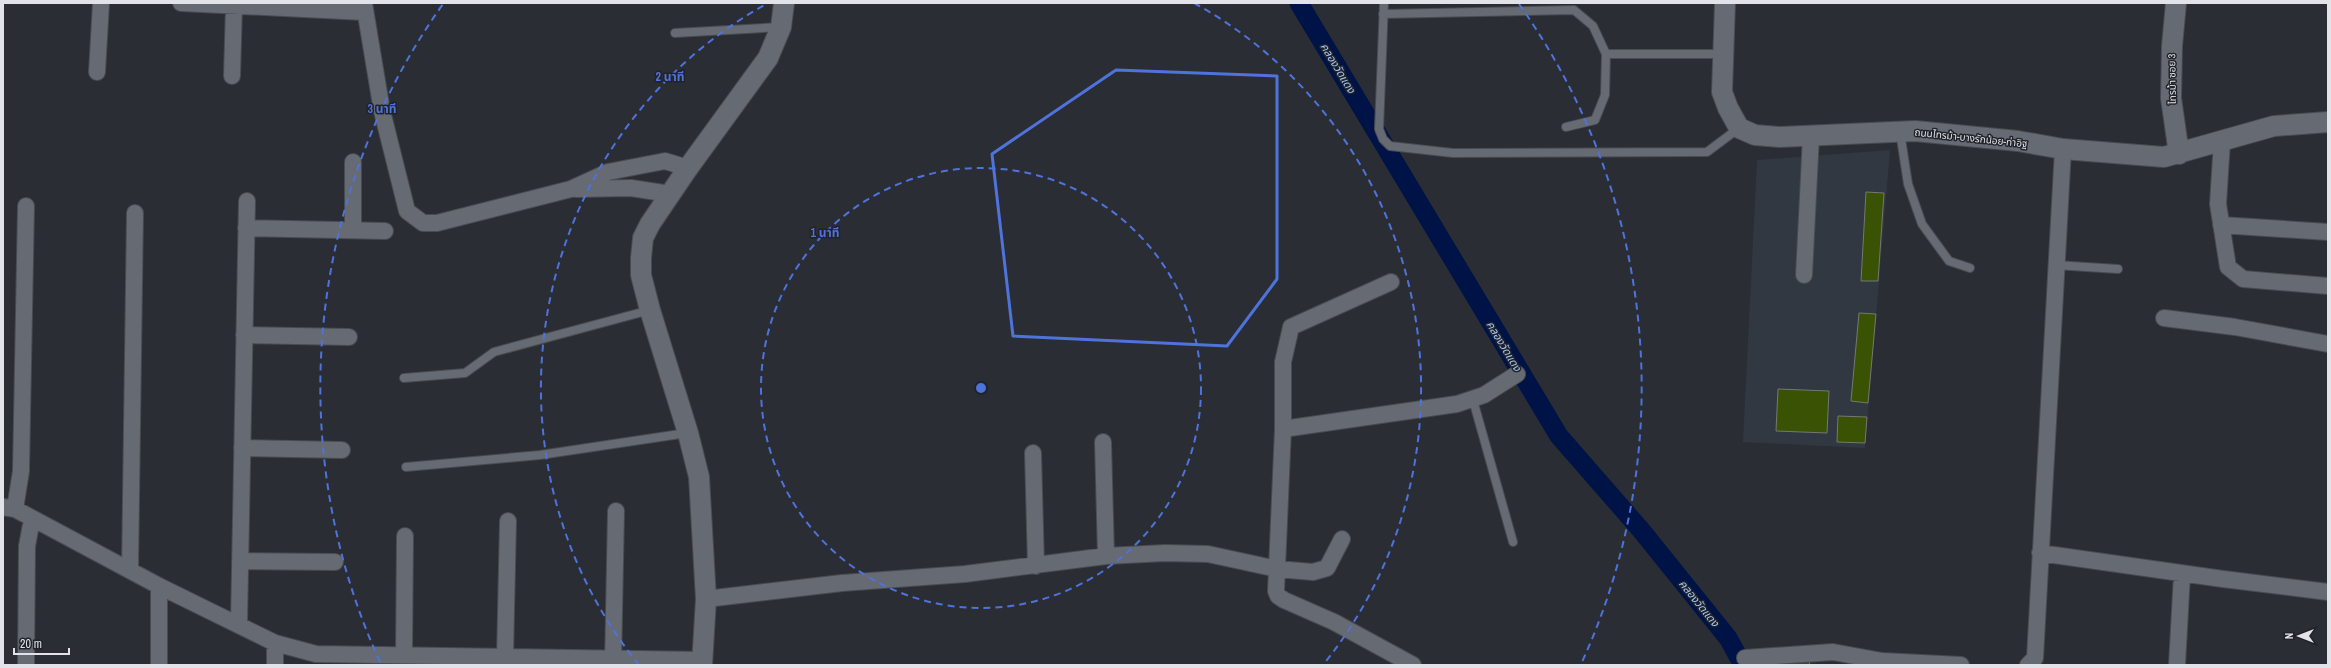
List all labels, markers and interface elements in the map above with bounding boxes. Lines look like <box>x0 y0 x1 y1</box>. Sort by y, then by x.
water label: คลองวัดแดง <box>1318 40 1359 97</box>
street label: ไทรม้า ซอย 3 <box>2165 53 2179 105</box>
text: 2 นาที <box>656 69 684 85</box>
text: 3 นาที <box>368 101 396 117</box>
street label: ถนนไทรม้า-บางรักน้อย-ท่าอิฐ <box>1914 126 2029 150</box>
text: 1 นาที <box>811 225 839 241</box>
water label: คลองวัดแดง <box>1484 318 1525 375</box>
centre of rings <box>974 381 988 395</box>
water label: คลองวัดแดง <box>1676 577 1723 630</box>
north arrow <box>2279 616 2319 656</box>
scale bar <box>14 630 69 656</box>
text: N <box>2282 633 2296 639</box>
text: 20 m <box>20 636 42 652</box>

